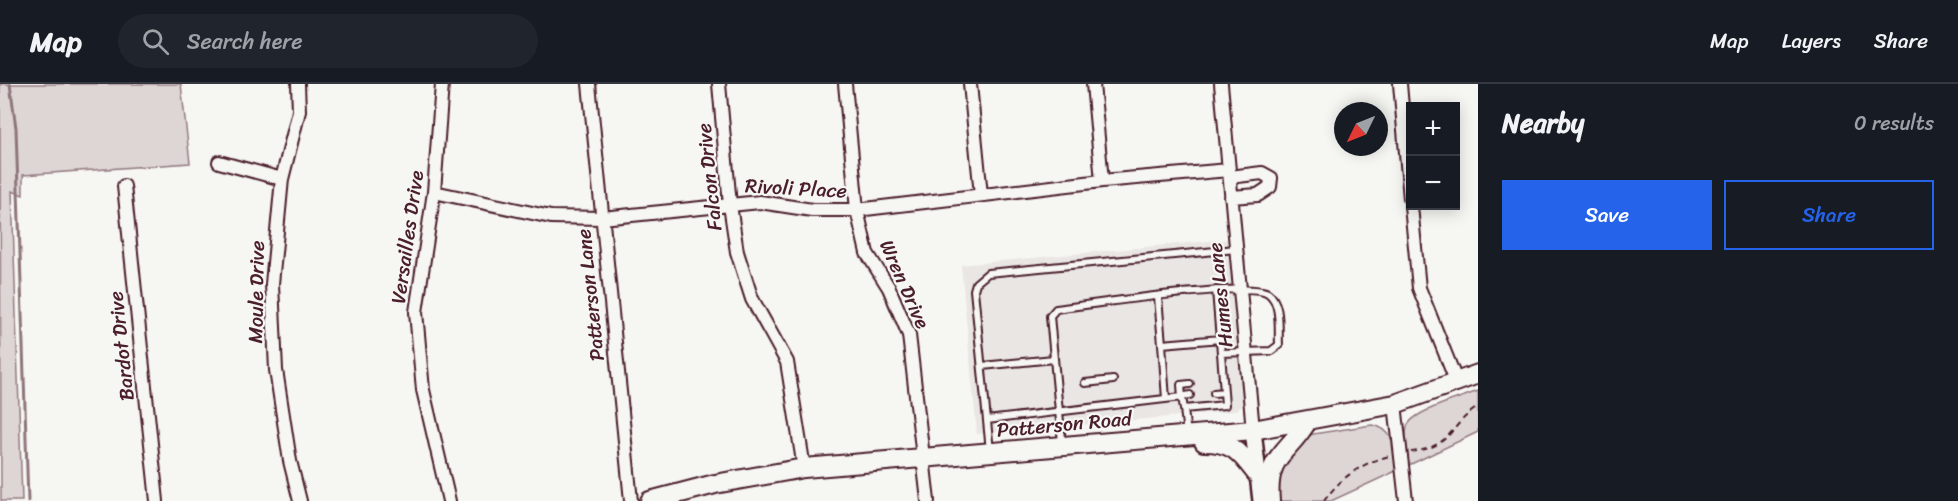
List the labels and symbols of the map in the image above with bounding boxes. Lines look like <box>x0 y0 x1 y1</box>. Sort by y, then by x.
north arrow <box>1334 102 1388 156</box>
street label: Falcon Drive <box>686 121 733 233</box>
street label: Versailles Drive <box>381 168 434 306</box>
street label: Rivoli Place <box>744 168 848 209</box>
street label: Patterson Lane <box>566 227 615 363</box>
street label: Wren Drive <box>869 234 940 335</box>
street label: Moule Drive <box>238 240 275 344</box>
street label: Humes Lane <box>1198 241 1243 349</box>
street label: Bardot Drive <box>98 289 145 403</box>
street label: Patterson Road <box>995 401 1134 448</box>

